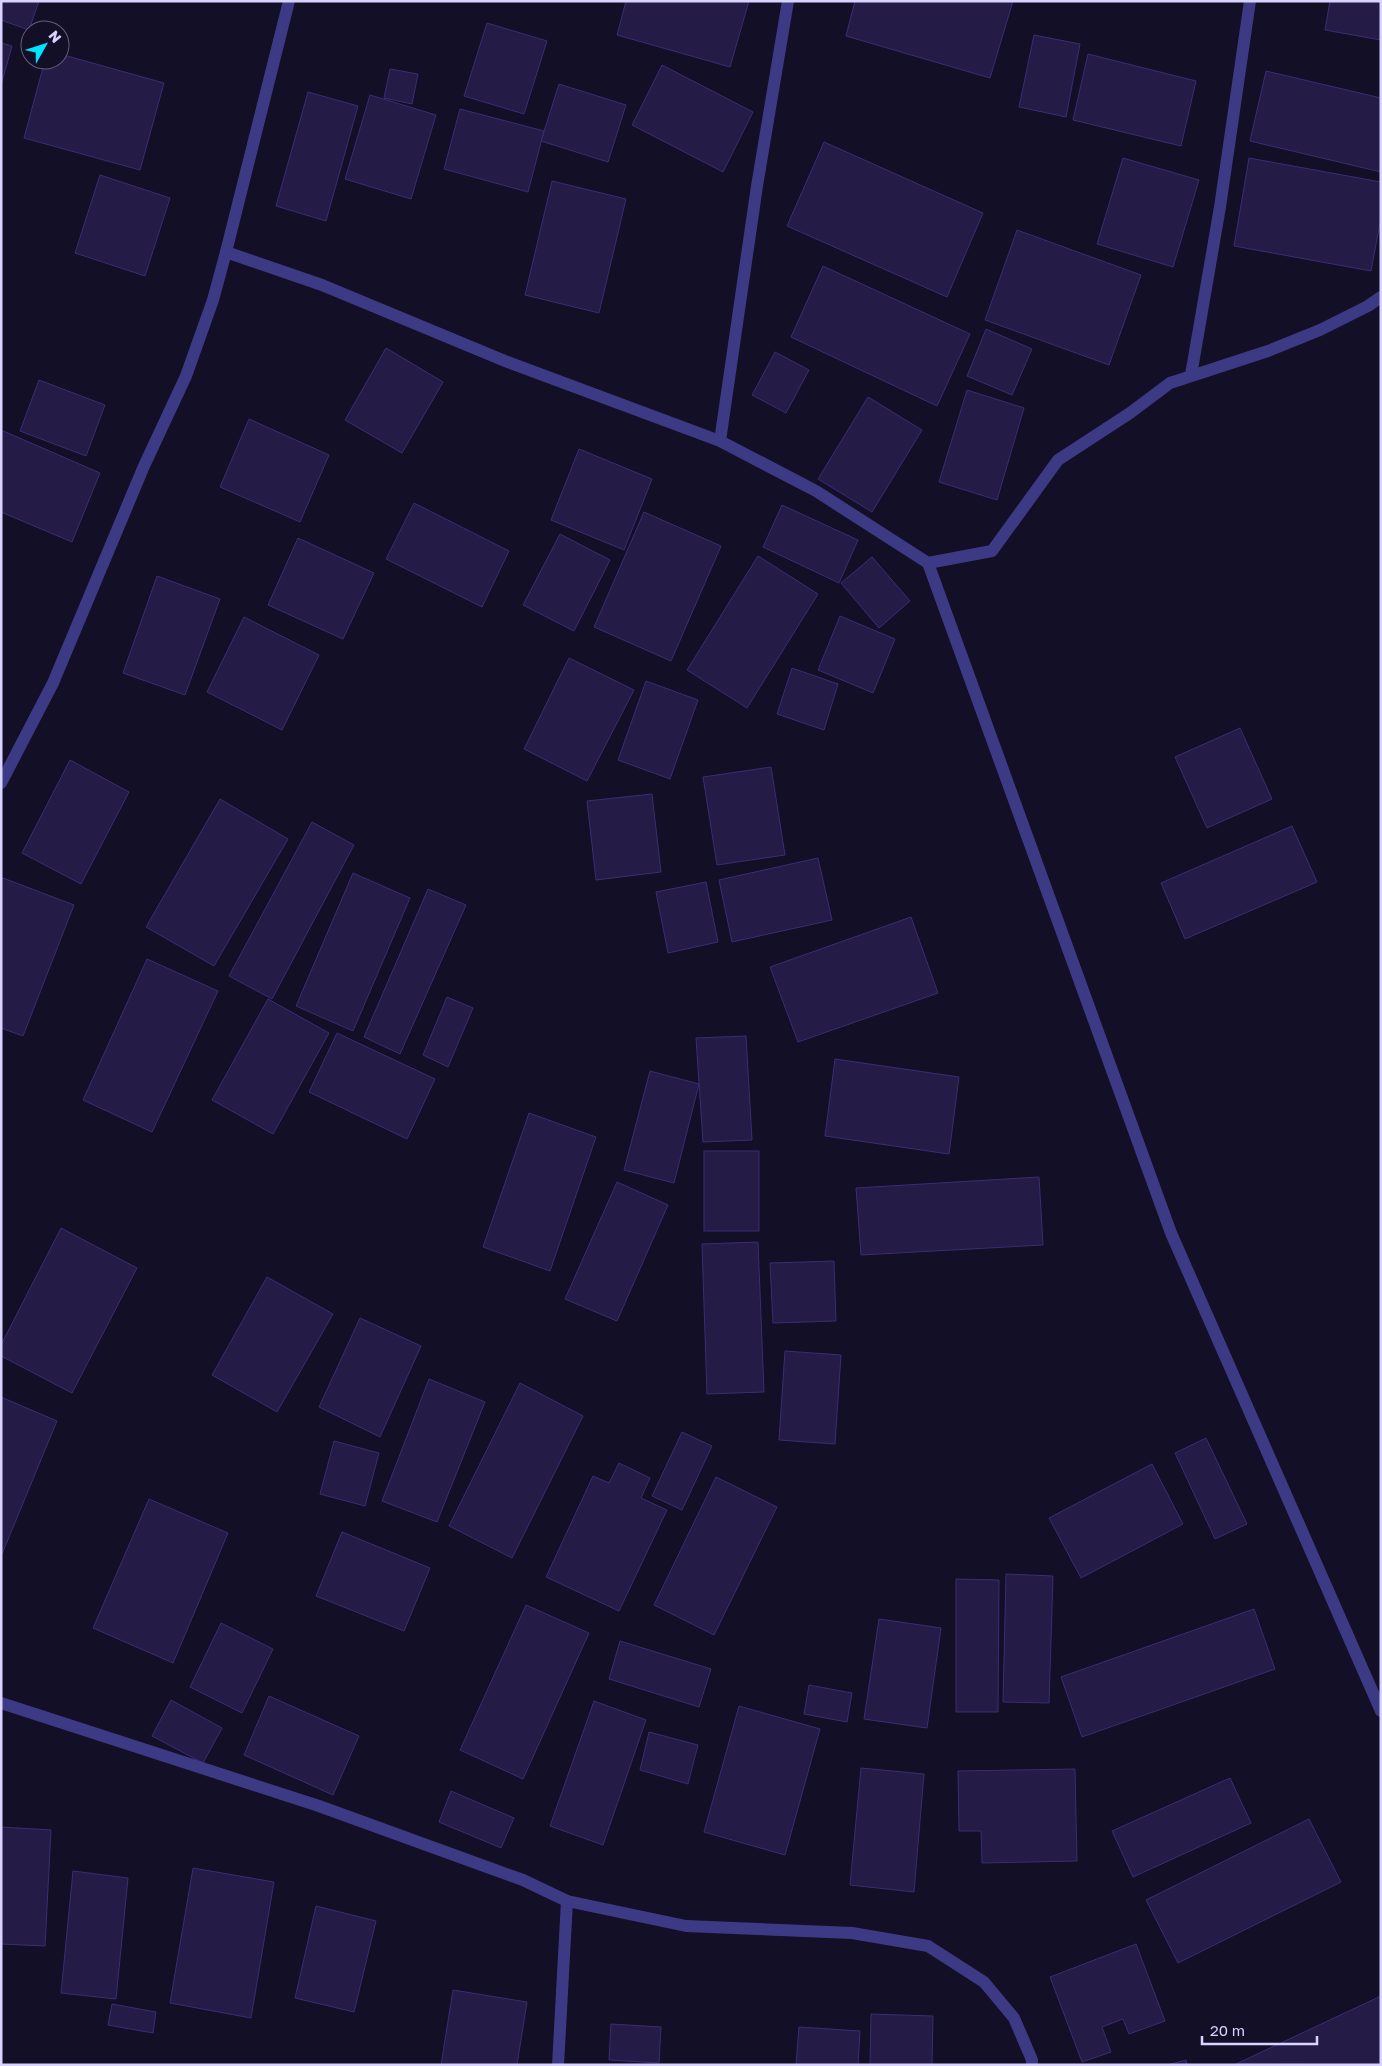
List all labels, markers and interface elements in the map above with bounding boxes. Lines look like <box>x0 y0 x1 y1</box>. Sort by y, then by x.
north arrow <box>20 20 70 70</box>
text: N <box>46 27 65 46</box>
scale bar <box>1202 2014 1317 2046</box>
text: 20 m <box>1210 2021 1245 2039</box>

